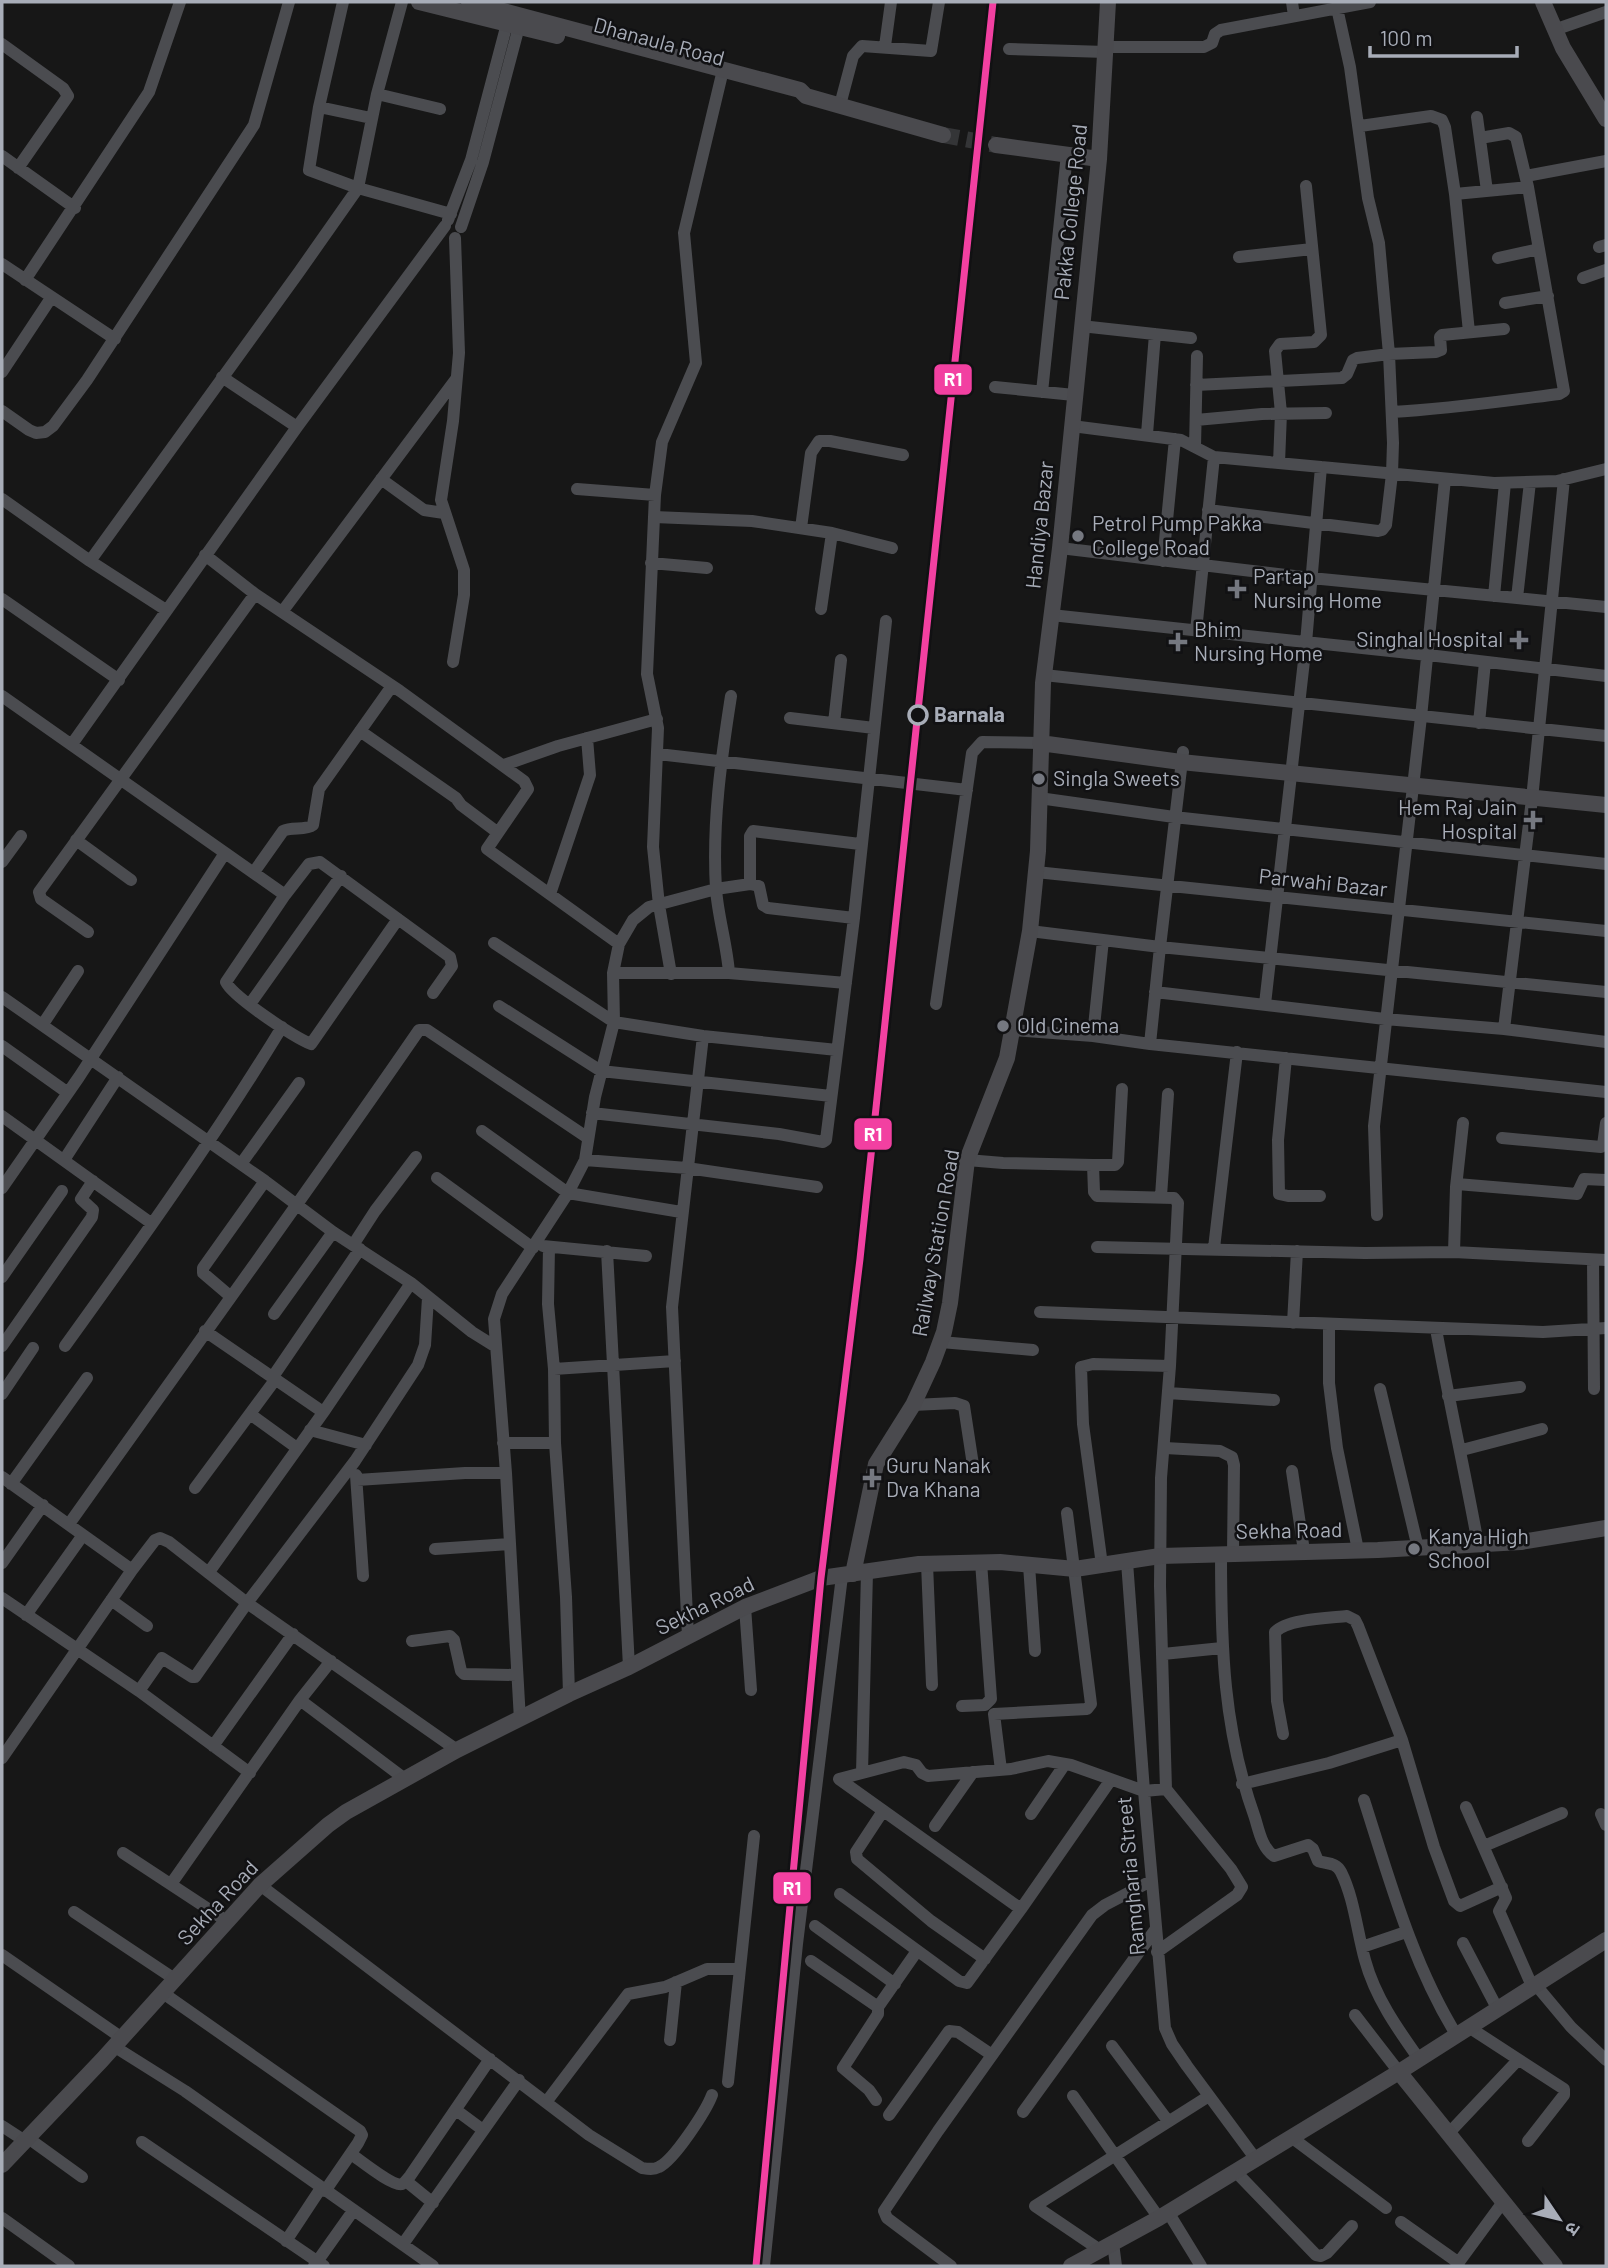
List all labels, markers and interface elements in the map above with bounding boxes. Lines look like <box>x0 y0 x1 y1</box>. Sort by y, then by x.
street label: Dhanaula Road <box>591 11 728 70</box>
scale bar <box>1370 14 1517 58</box>
text: 100 m <box>1380 25 1433 50</box>
street label: Pakka College Road <box>1048 123 1091 301</box>
line badge: R1 <box>933 363 973 396</box>
text: R1 <box>944 367 962 390</box>
street label: Handiya Bazar <box>1019 459 1058 590</box>
place label: Petrol Pump Pakka College Road <box>1092 510 1262 559</box>
marker: Petrol Pump Pakka College Road <box>1070 528 1086 544</box>
place label: Partap Nursing Home <box>1253 563 1382 612</box>
marker: Partap Nursing Home <box>1227 579 1247 599</box>
place label: Bhim Nursing Home <box>1194 616 1323 665</box>
place label: Singhal Hospital <box>1356 626 1503 651</box>
marker: Singhal Hospital <box>1509 630 1529 650</box>
marker: Bhim Nursing Home <box>1168 632 1188 652</box>
place label: Barnala <box>934 701 1005 726</box>
marker: Barnala <box>908 705 928 725</box>
place label: Singla Sweets <box>1053 765 1180 790</box>
marker: Singla Sweets <box>1031 771 1047 787</box>
place label: Hem Raj Jain Hospital <box>1398 794 1517 843</box>
marker: Hem Raj Jain Hospital <box>1523 810 1543 830</box>
street label: Parwahi Bazar <box>1258 862 1389 901</box>
place label: Old Cinema <box>1017 1012 1119 1037</box>
marker: Old Cinema <box>995 1018 1011 1034</box>
line badge: R1 <box>853 1117 893 1151</box>
text: R1 <box>864 1122 882 1145</box>
street label: Railway Station Road <box>906 1147 963 1339</box>
place label: Guru Nanak Dva Khana <box>886 1452 991 1501</box>
marker: Guru Nanak Dva Khana <box>864 1470 880 1486</box>
street label: Sekha Road <box>1235 1516 1343 1543</box>
place label: Kanya High School <box>1428 1523 1529 1572</box>
marker: Kanya High School <box>1406 1541 1422 1557</box>
street label: Sekha Road <box>651 1570 758 1639</box>
street label: Ramgharia Street <box>1110 1796 1149 1957</box>
street label: Sekha Road <box>171 1854 262 1950</box>
line badge: R1 <box>772 1871 812 1905</box>
text: R1 <box>783 1876 801 1899</box>
north arrow <box>1524 2184 1594 2254</box>
text: उ <box>1560 2218 1586 2241</box>

